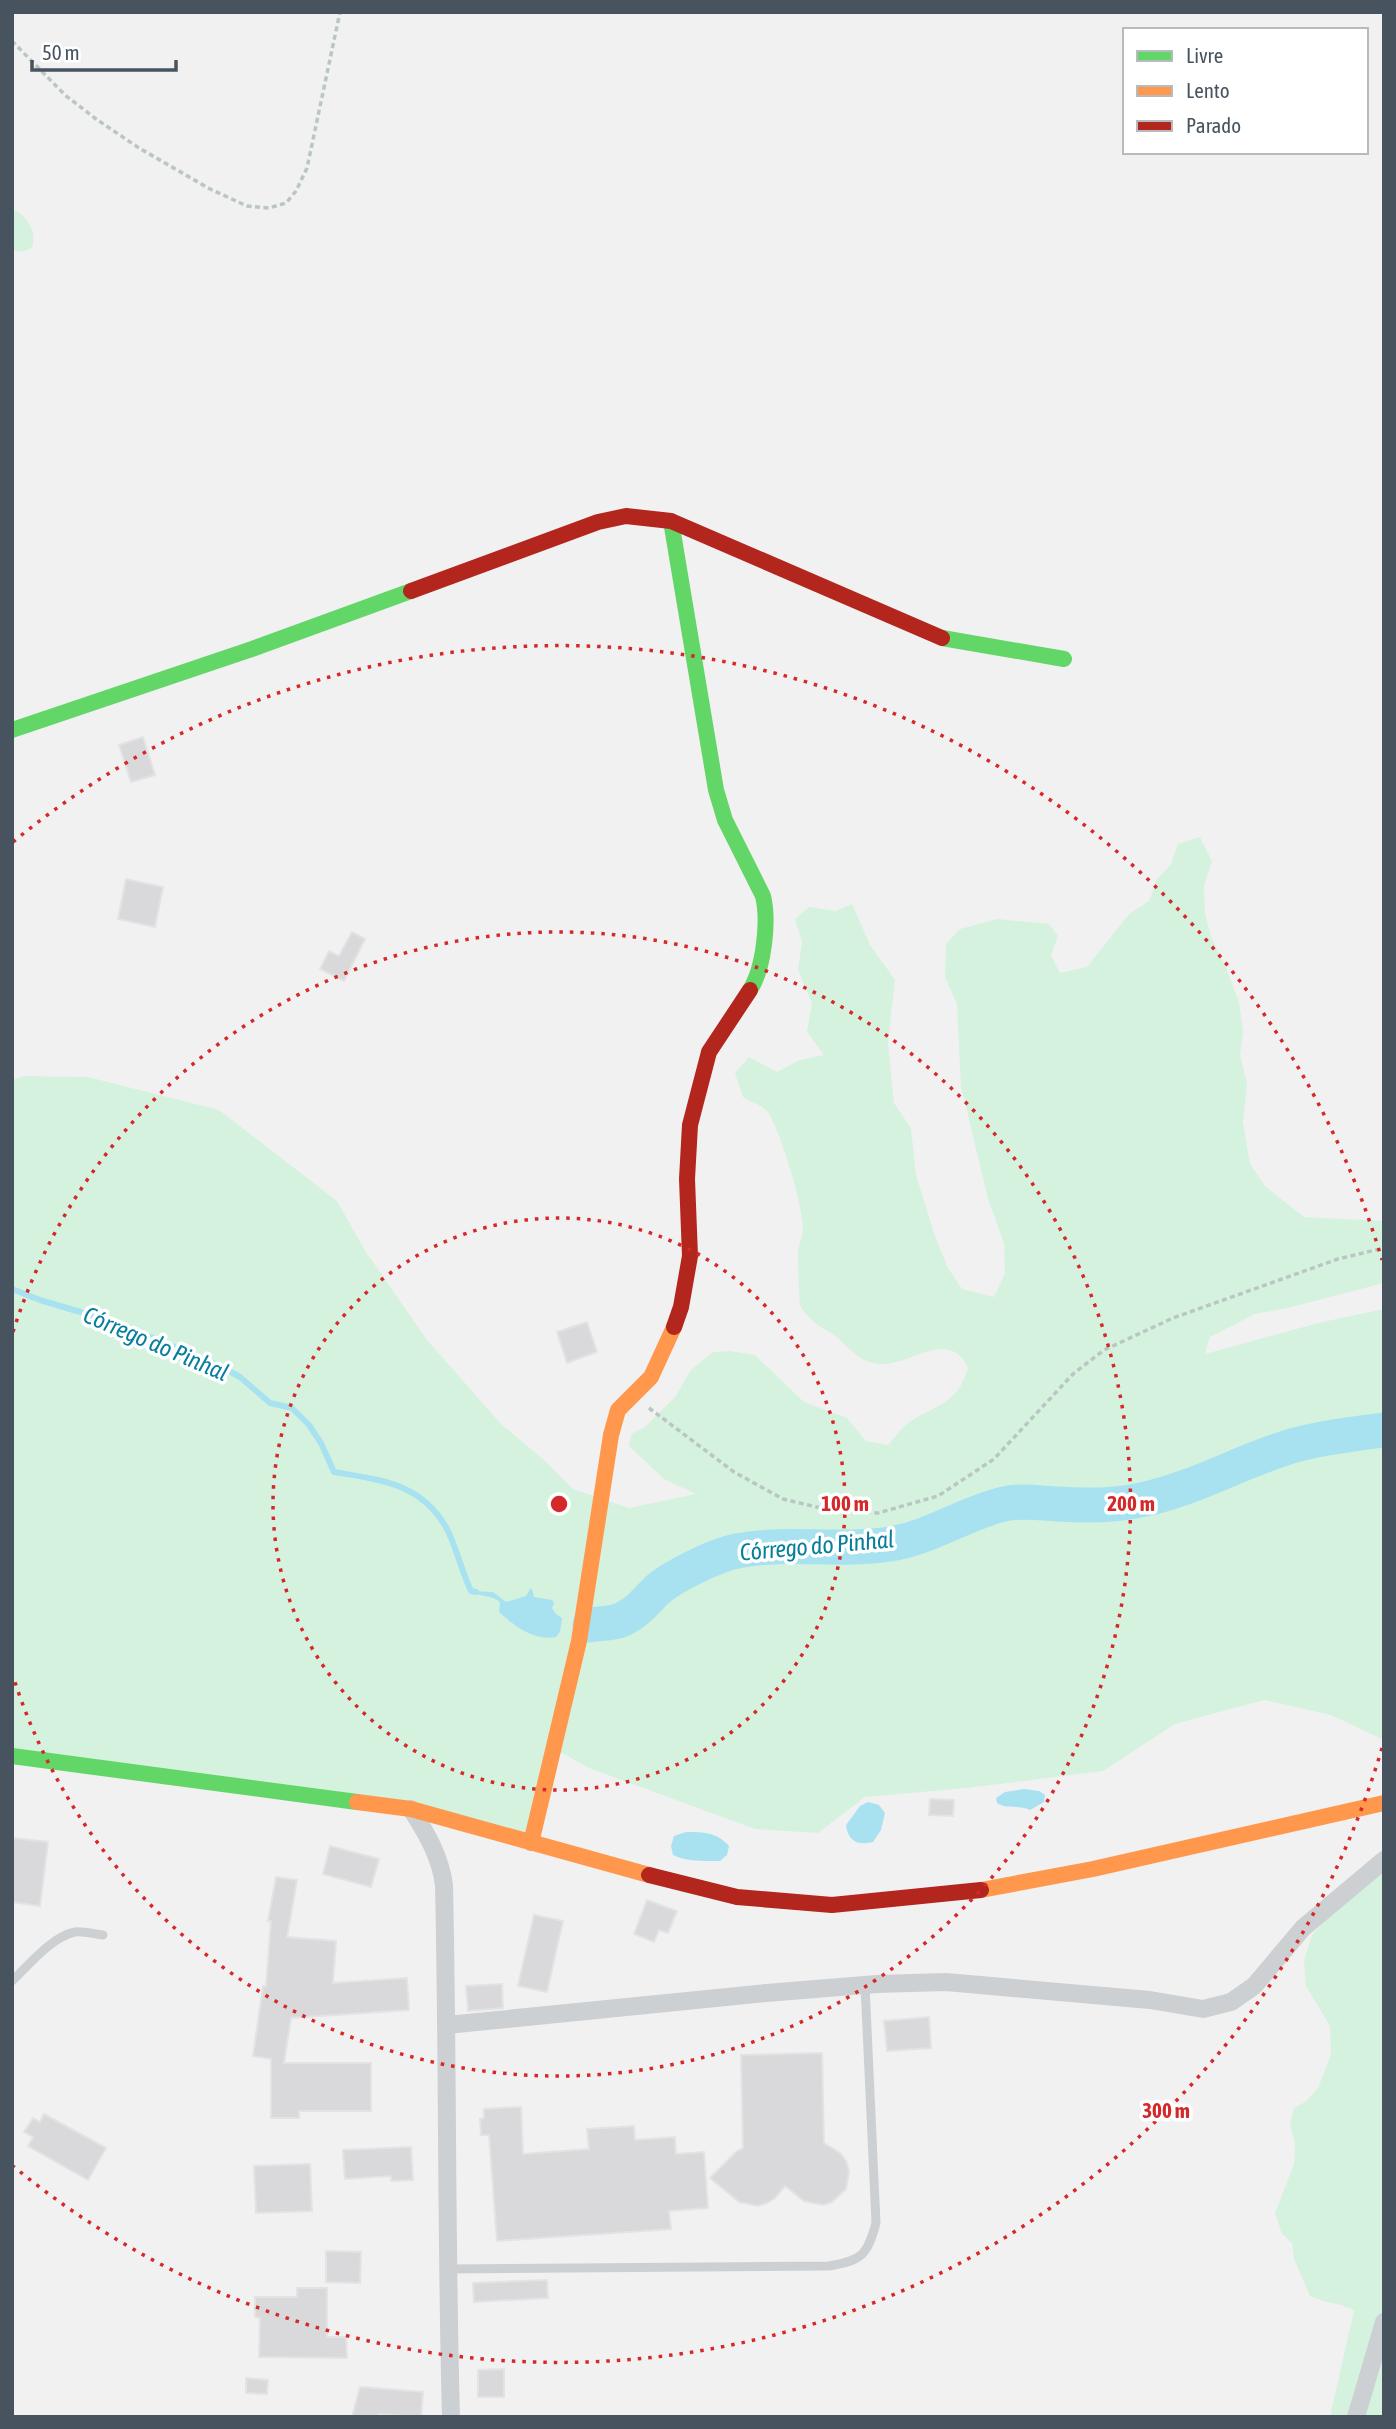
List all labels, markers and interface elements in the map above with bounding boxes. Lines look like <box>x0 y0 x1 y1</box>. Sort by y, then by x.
scale bar <box>32 28 175 72</box>
legend <box>1123 28 1368 154</box>
text: 50 m <box>42 40 80 64</box>
text: Livre <box>1186 43 1223 67</box>
text: Lento <box>1186 78 1230 102</box>
text: Parado <box>1186 113 1241 137</box>
water label: Córrego do Pinhal <box>80 1301 233 1386</box>
text: 100 m <box>821 1491 869 1515</box>
text: 200 m <box>1107 1491 1155 1515</box>
centre of rings <box>547 1492 571 1516</box>
water label: Córrego do Pinhal <box>739 1525 895 1566</box>
text: 300 m <box>1142 2098 1190 2122</box>

